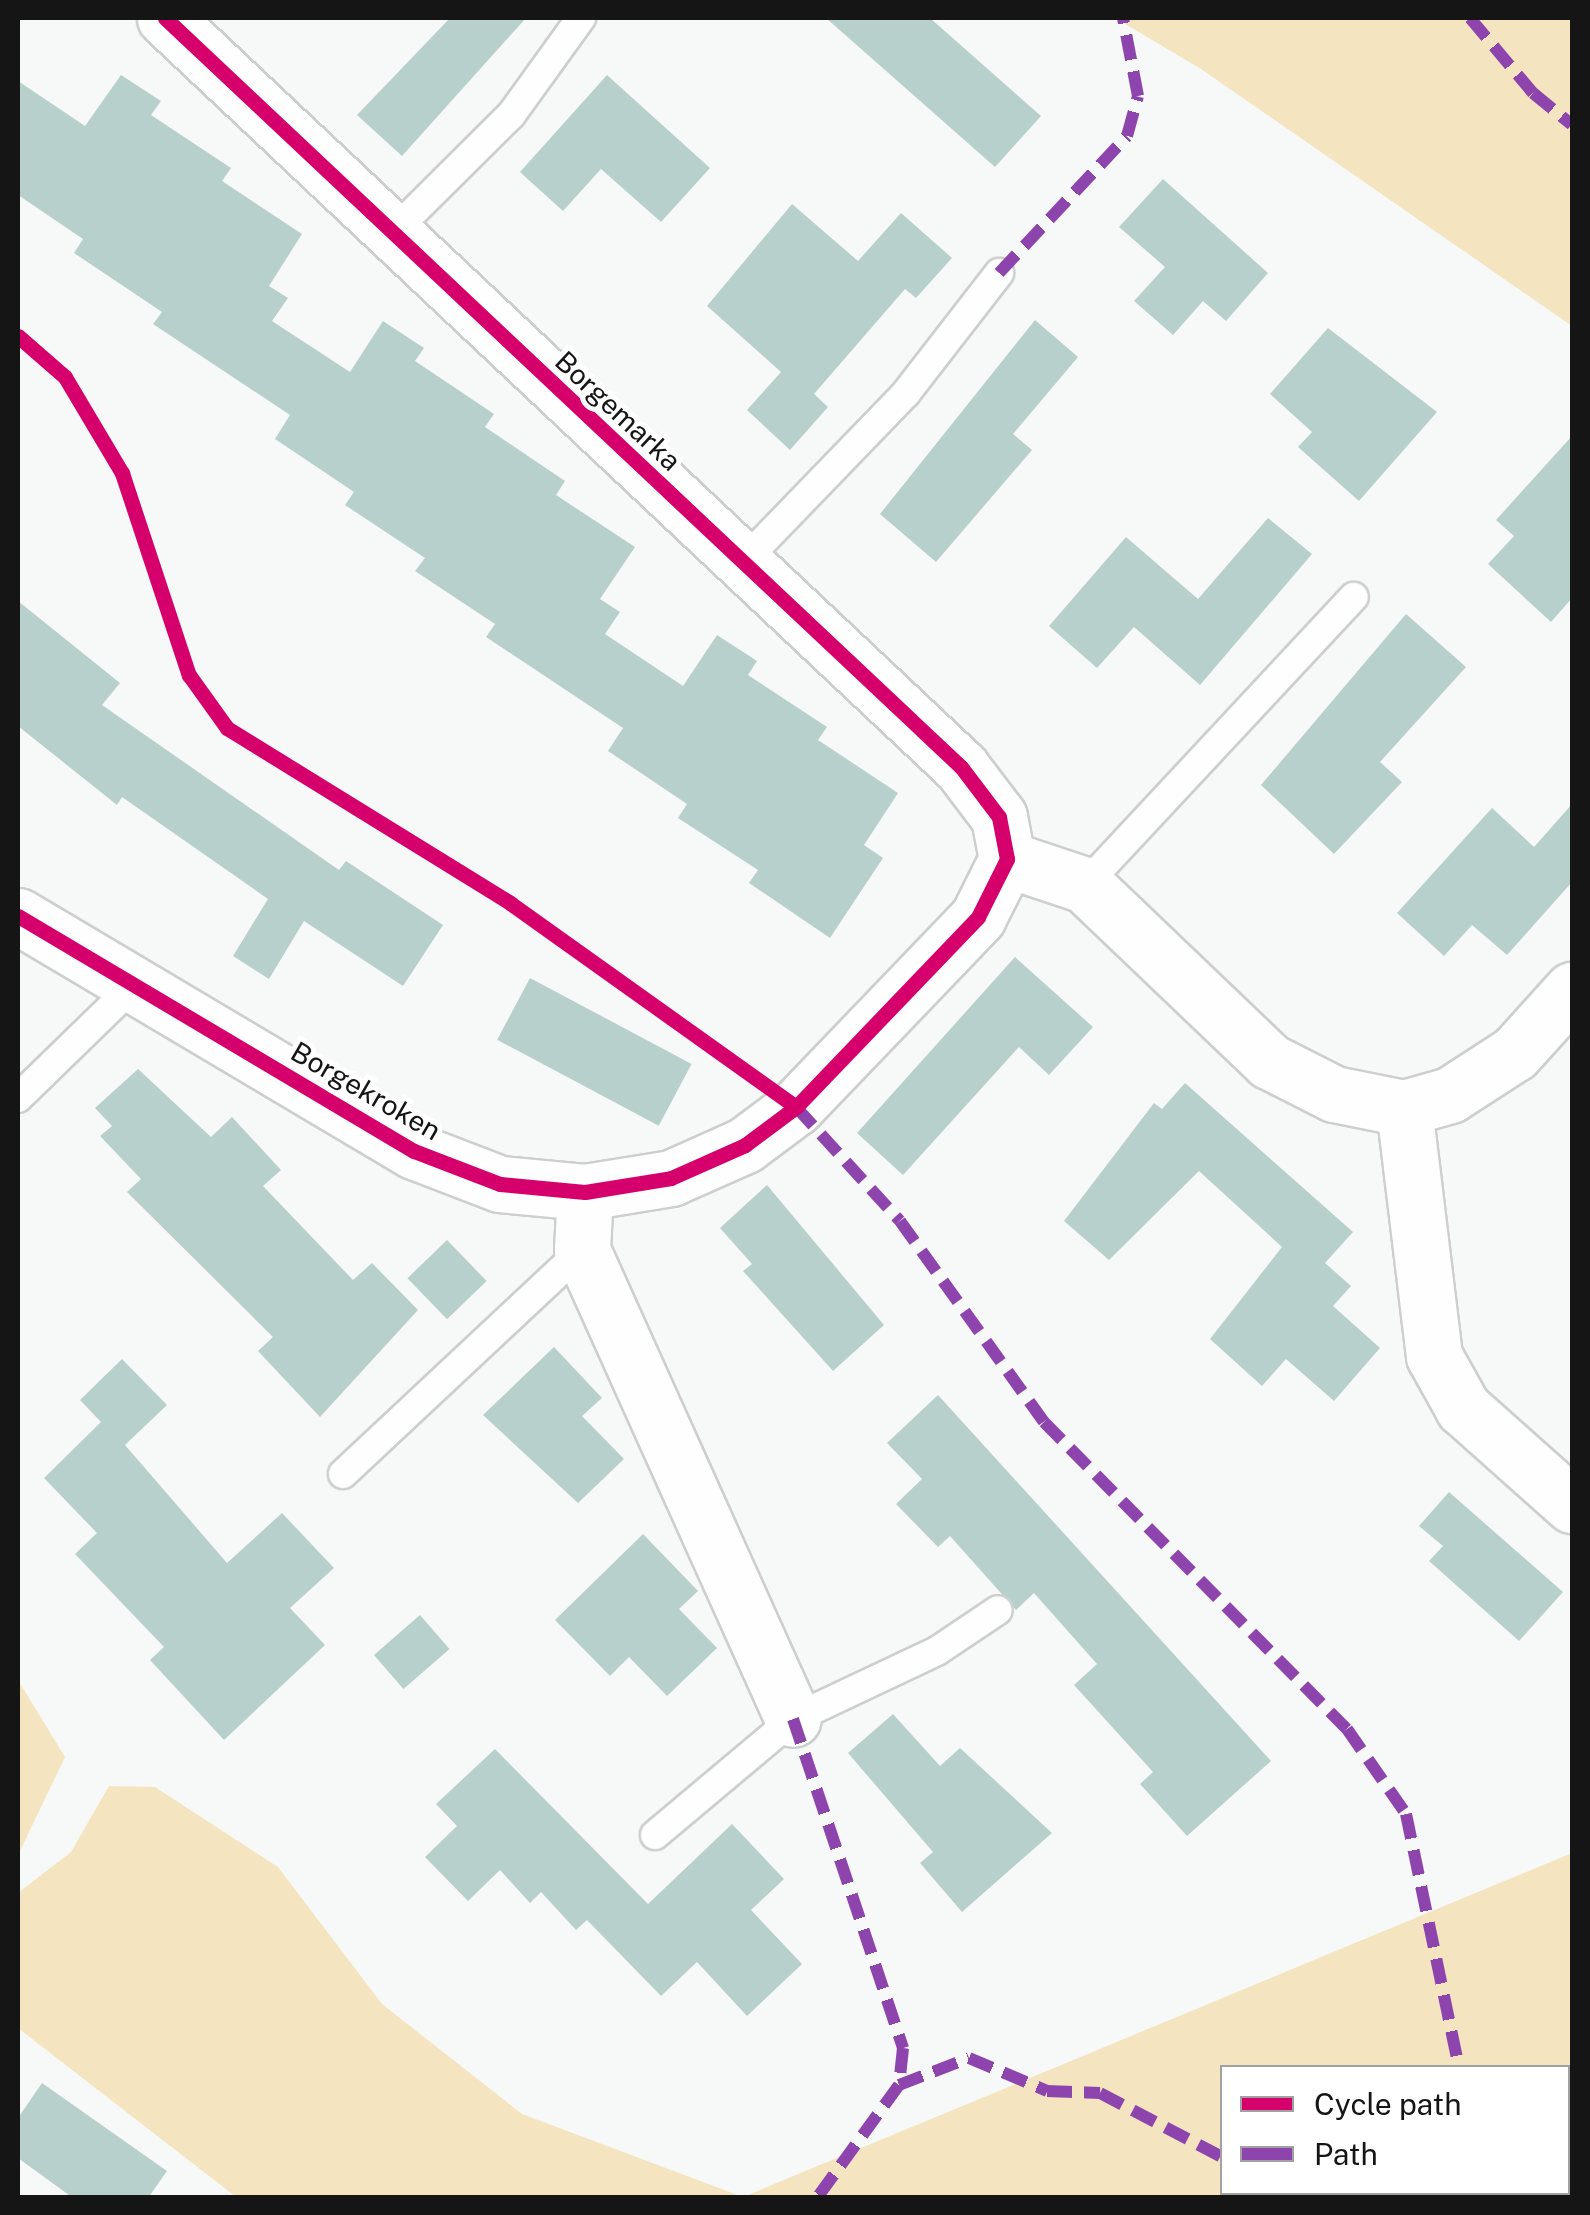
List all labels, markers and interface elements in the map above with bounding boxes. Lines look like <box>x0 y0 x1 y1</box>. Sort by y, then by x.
street label: Borgemarka <box>548 344 688 478</box>
street label: Borgekroken <box>285 1035 447 1147</box>
legend <box>1220 2065 1570 2195</box>
text: Cycle path <box>1314 2086 1462 2122</box>
text: Path <box>1314 2136 1378 2172</box>

